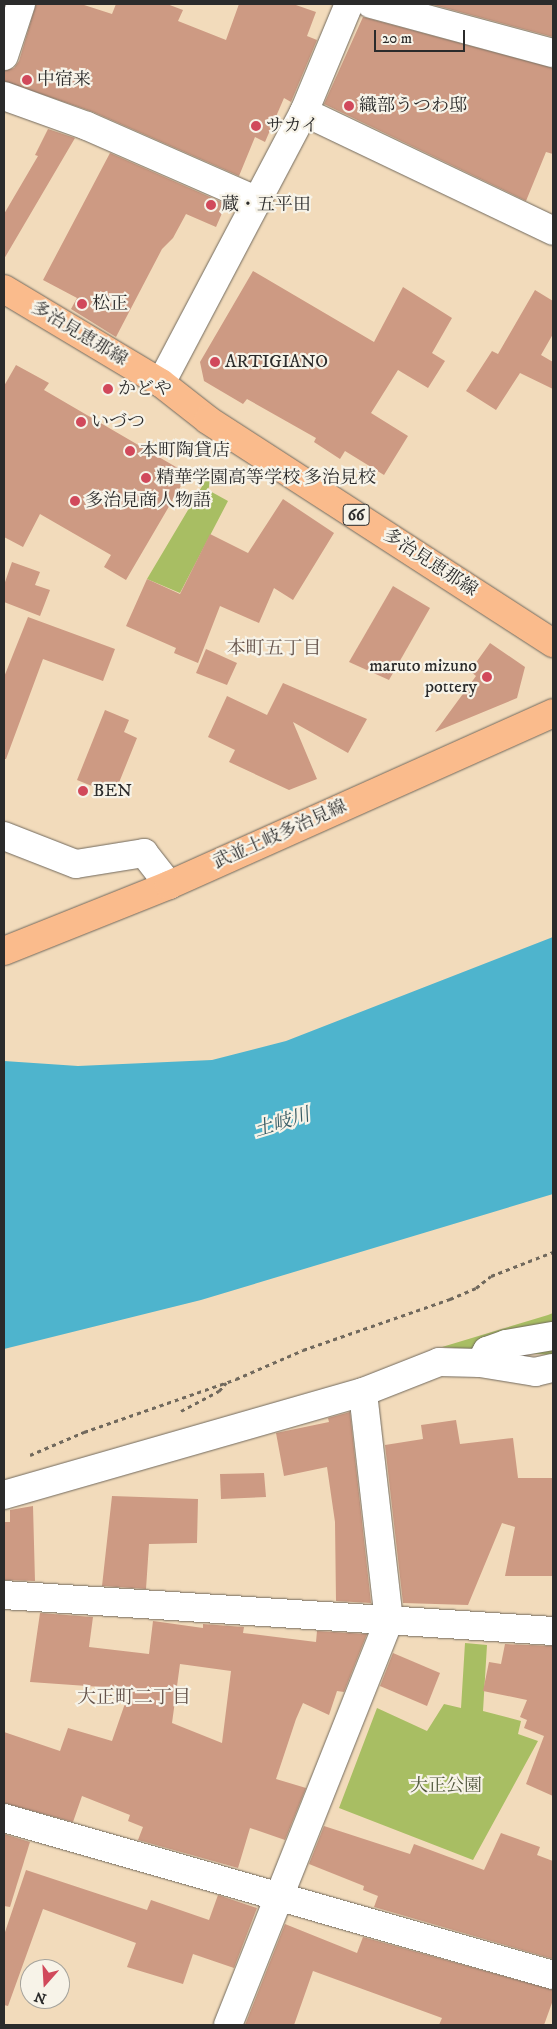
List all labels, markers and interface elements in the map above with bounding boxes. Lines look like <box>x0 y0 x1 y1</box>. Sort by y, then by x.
scale bar <box>377 20 468 52</box>
text: 20 m <box>382 29 412 48</box>
place label: 中宿来 <box>37 69 91 91</box>
marker: 中宿来 <box>21 74 33 86</box>
place label: 織部うつわ邸 <box>359 95 467 117</box>
marker: 織部うつわ邸 <box>343 100 355 112</box>
place label: サカイ <box>266 115 320 137</box>
marker: サカイ <box>250 120 262 132</box>
place label: 蔵・五平田 <box>221 194 311 216</box>
marker: 蔵・五平田 <box>205 199 217 211</box>
place label: 松正 <box>92 293 128 315</box>
street label: 多治見恵那線 <box>27 297 131 371</box>
marker: 松正 <box>76 298 88 310</box>
place label: ARTIGIANO <box>225 351 328 373</box>
marker: ARTIGIANO <box>209 356 221 368</box>
place label: かどや <box>118 378 172 400</box>
marker: かどや <box>102 383 114 395</box>
place label: いづつ <box>91 411 145 433</box>
marker: いづつ <box>75 416 87 428</box>
place label: 本町陶貸店 <box>140 440 230 462</box>
marker: 本町陶貸店 <box>124 445 136 457</box>
place label: 精華学園高等学校 多治見校 <box>156 467 376 489</box>
marker: 精華学園高等学校 多治見校 <box>140 472 152 484</box>
place label: 多治見商人物語 <box>85 490 211 512</box>
marker: 多治見商人物語 <box>69 495 81 507</box>
road number: 66 <box>342 502 370 528</box>
street label: 多治見恵那線 <box>379 525 481 601</box>
district label: 本町五丁目 <box>227 638 321 660</box>
place label: maruto mizuno pottery <box>369 656 477 699</box>
marker: maruto mizuno pottery <box>481 671 493 683</box>
place label: BEN <box>93 780 132 802</box>
marker: BEN <box>77 785 89 797</box>
street label: 武並土岐多治見線 <box>210 796 350 874</box>
water label: 土岐川 <box>251 1104 313 1142</box>
district label: 大正町二丁目 <box>77 1687 191 1709</box>
park label: 大正公園 <box>410 1775 482 1797</box>
north arrow <box>20 1959 70 2009</box>
text: N <box>32 1987 49 2008</box>

